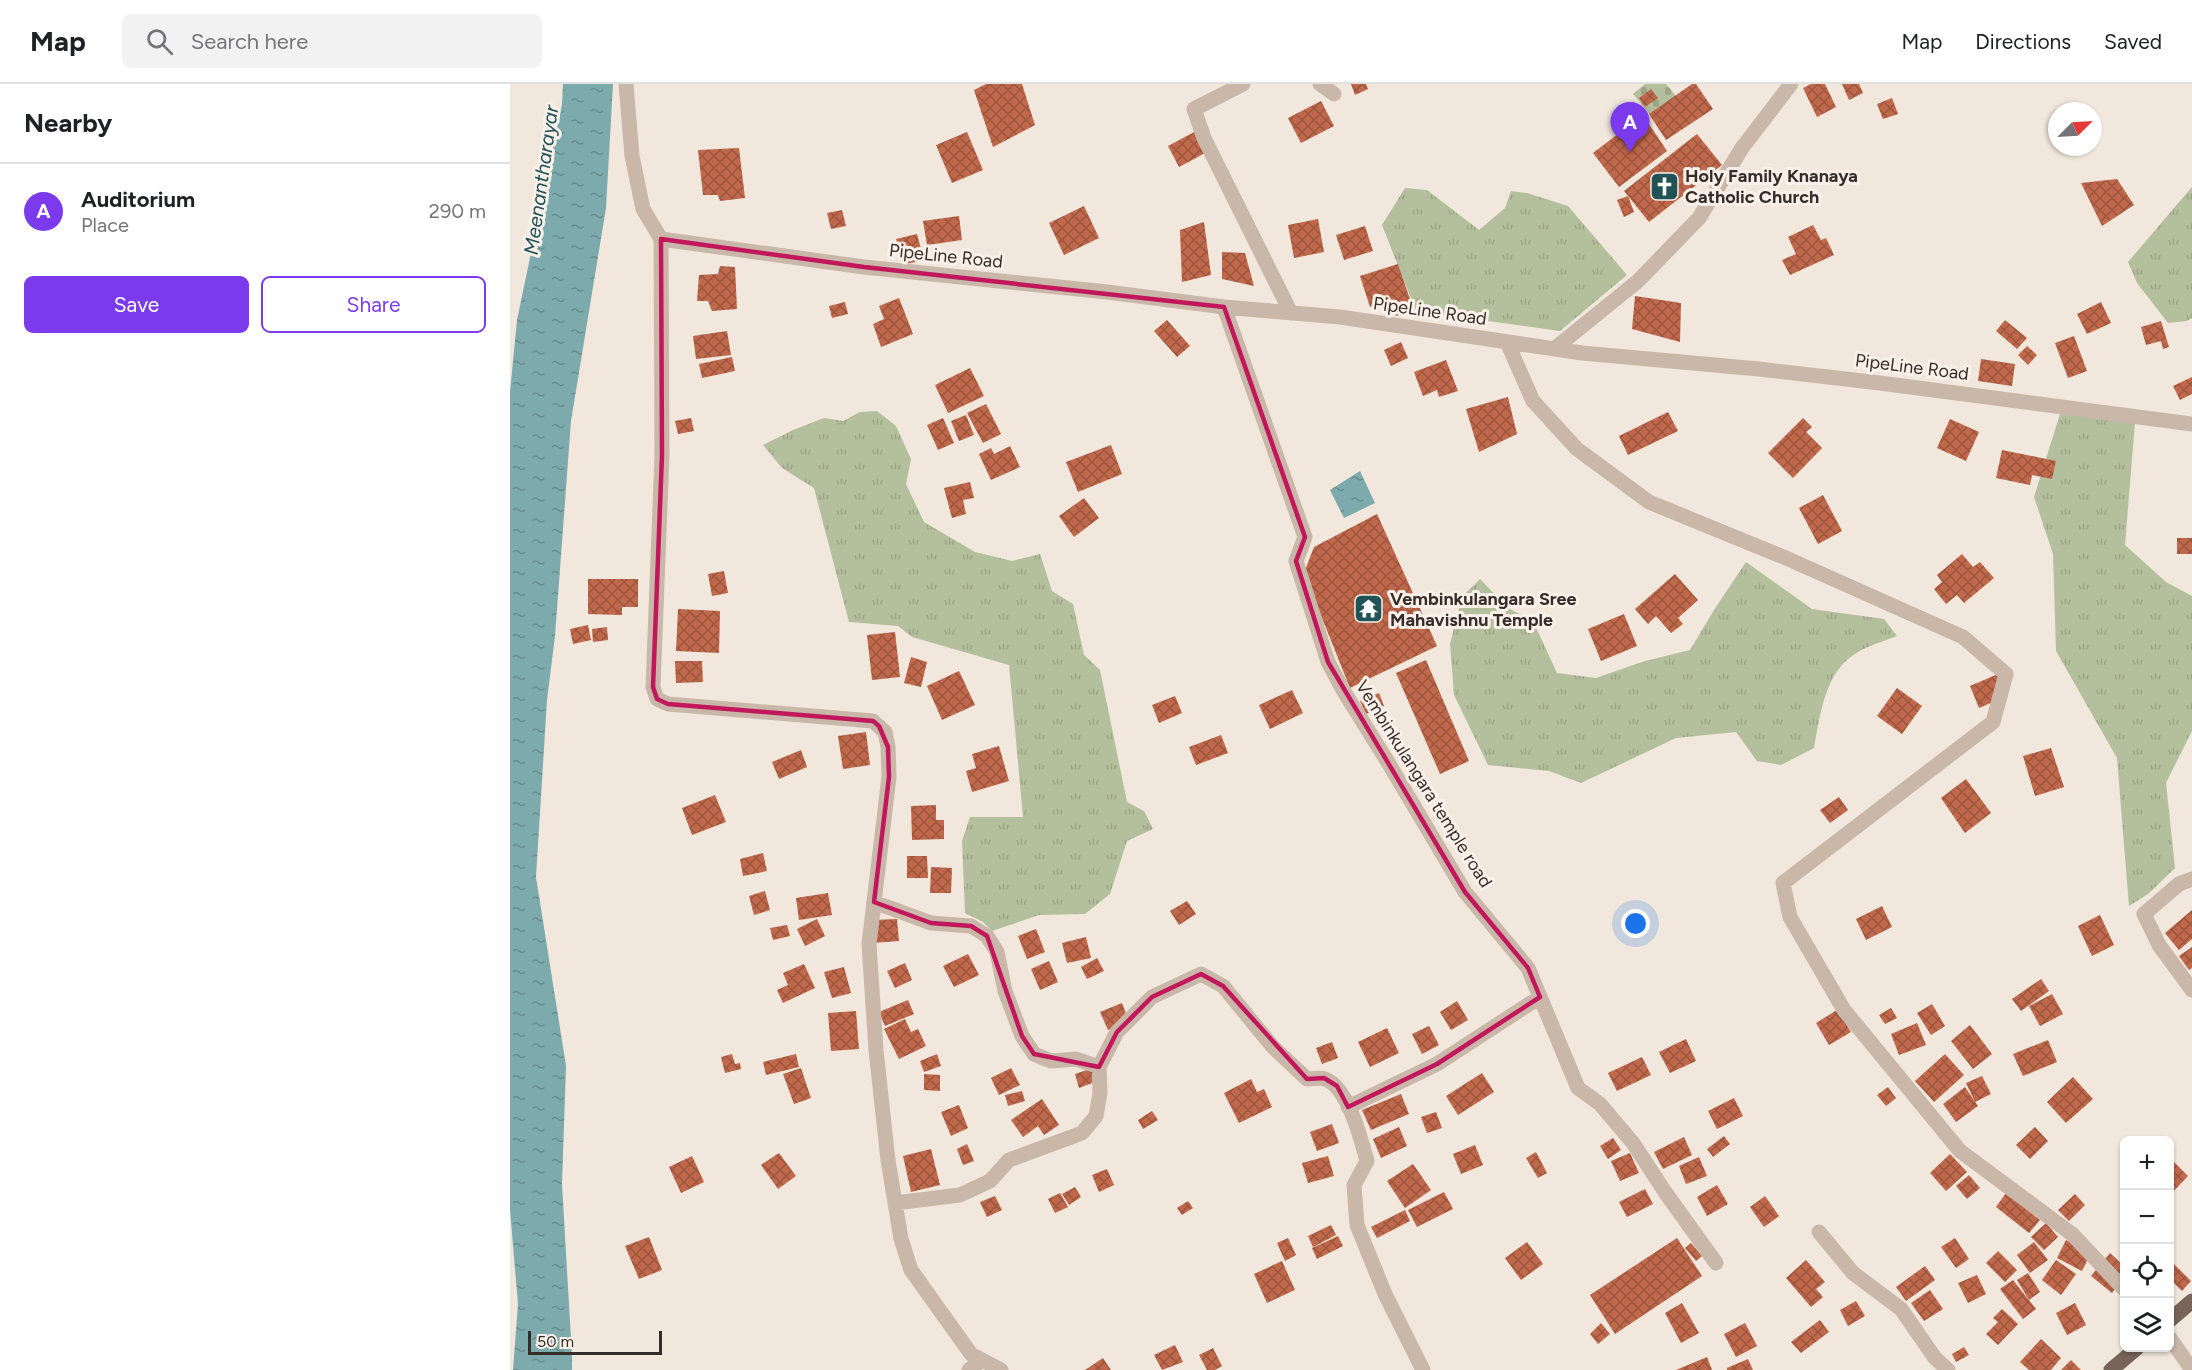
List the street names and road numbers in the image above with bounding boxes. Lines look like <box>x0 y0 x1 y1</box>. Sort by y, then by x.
street label: PipeLine Road <box>888 239 1004 273</box>
street label: PipeLine Road <box>1372 292 1488 330</box>
street label: PipeLine Road <box>1854 349 1970 385</box>
street label: Vembinkulangara temple road <box>1351 676 1497 892</box>

